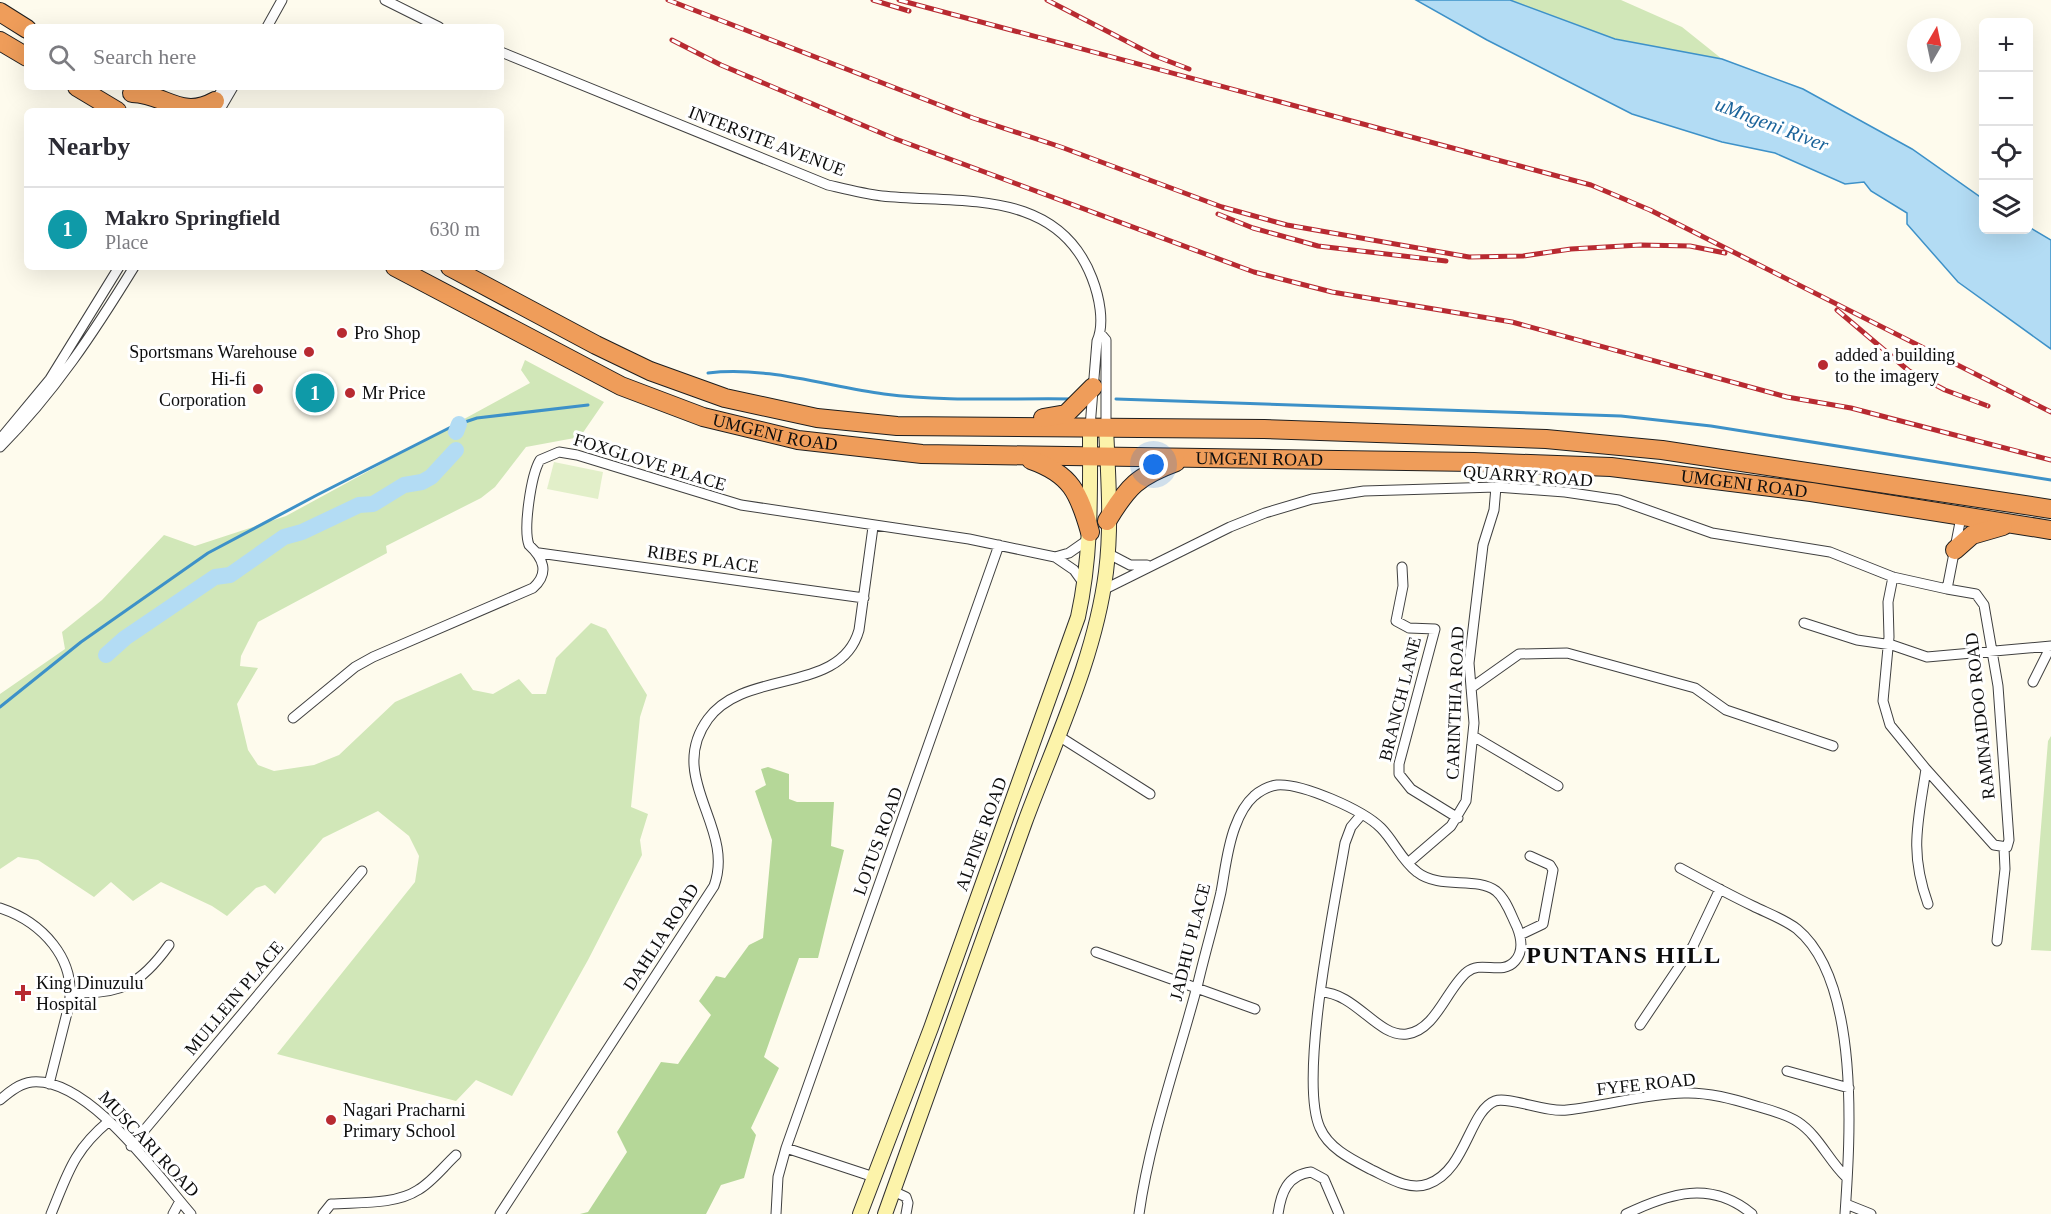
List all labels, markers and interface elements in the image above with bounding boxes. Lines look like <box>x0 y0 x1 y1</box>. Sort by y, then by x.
north arrow <box>1907 18 1961 72</box>
map controls <box>1979 18 2033 234</box>
button: + <box>1979 18 2033 72</box>
search box <box>24 24 504 90</box>
icon: search <box>45 41 78 74</box>
text: Search here <box>93 44 196 69</box>
button: − <box>1979 72 2033 126</box>
water label: uMngeni River <box>1712 92 1832 157</box>
street label: INTERSITE AVENUE <box>686 102 848 180</box>
button: locate <box>1979 126 2033 180</box>
text: Nearby <box>48 132 130 161</box>
button: layers <box>1979 180 2033 234</box>
text: Makro Springfield <box>105 205 280 230</box>
text: 1 <box>63 218 73 240</box>
text: 630 m <box>429 218 480 240</box>
text: Place <box>105 231 148 253</box>
place label: Pro Shop <box>354 323 421 343</box>
marker: Pro Shop <box>335 326 349 340</box>
place label: Sportsmans Warehouse <box>129 342 297 362</box>
marker: Sportsmans Warehouse <box>302 345 316 359</box>
place label: added a building to the imagery <box>1835 345 1955 386</box>
marker: added a building to the imagery <box>1816 358 1830 372</box>
place label: Hi-fi Corporation <box>159 369 246 410</box>
pin: 1 <box>296 370 334 416</box>
marker: Hi-fi Corporation <box>251 382 265 396</box>
place label: Mr Price <box>362 383 425 403</box>
marker: Mr Price <box>343 386 357 400</box>
street label: UMGENI ROAD <box>711 410 839 454</box>
street label: FOXGLOVE PLACE <box>571 429 729 495</box>
street label: UMGENI ROAD <box>1195 448 1323 470</box>
your location <box>1139 450 1168 479</box>
street label: QUARRY ROAD <box>1463 461 1593 491</box>
street label: UMGENI ROAD <box>1680 466 1809 501</box>
street label: RIBES PLACE <box>646 541 760 577</box>
street label: CARINTHIA ROAD <box>1442 626 1468 780</box>
street label: RAMNAIDOO ROAD <box>1961 632 1999 800</box>
street label: BRANCH LANE <box>1375 635 1425 763</box>
street label: ALPINE ROAD <box>951 774 1011 894</box>
street label: LOTUS ROAD <box>849 784 907 898</box>
street label: DAHLIA ROAD <box>619 880 703 994</box>
street label: JADHU PLACE <box>1166 881 1214 1003</box>
street label: MULLEIN PLACE <box>181 937 287 1059</box>
district label: PUNTANS HILL <box>1526 942 1722 968</box>
place label: King Dinuzulu Hospital <box>36 973 144 1014</box>
marker: King Dinuzulu Hospital <box>14 984 32 1002</box>
street label: FYFE ROAD <box>1595 1069 1697 1099</box>
street label: MUSCARI ROAD <box>95 1087 203 1201</box>
place label: Nagari Pracharni Primary School <box>343 1100 465 1141</box>
marker: Nagari Pracharni Primary School <box>324 1113 338 1127</box>

